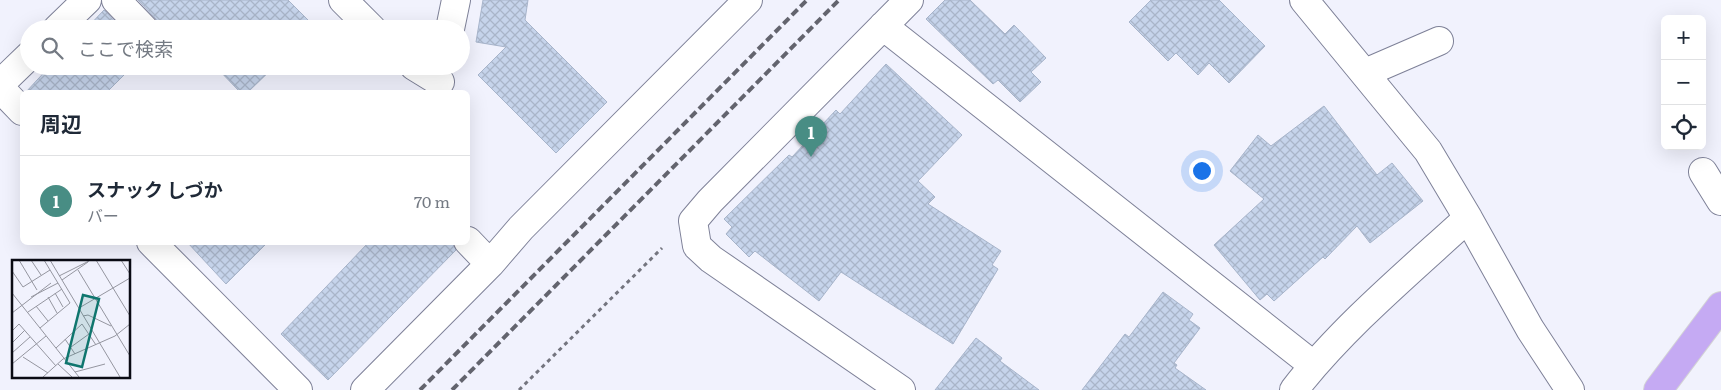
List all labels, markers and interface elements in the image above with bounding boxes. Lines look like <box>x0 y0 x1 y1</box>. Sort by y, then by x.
map controls <box>1661 15 1706 150</box>
button: + <box>1661 15 1706 60</box>
search box <box>20 20 470 75</box>
icon: search <box>38 34 66 62</box>
text: ここで検索 <box>78 34 173 62</box>
button: − <box>1661 60 1706 105</box>
button: locate <box>1661 105 1706 150</box>
text: 周辺 <box>40 107 82 138</box>
pin: 1 <box>795 116 827 157</box>
your location <box>1189 158 1215 184</box>
text: スナック しづか <box>87 175 223 203</box>
text: 1 <box>53 189 59 213</box>
text: 70 m <box>414 189 450 213</box>
text: バー <box>87 203 119 227</box>
inset map <box>12 260 130 378</box>

